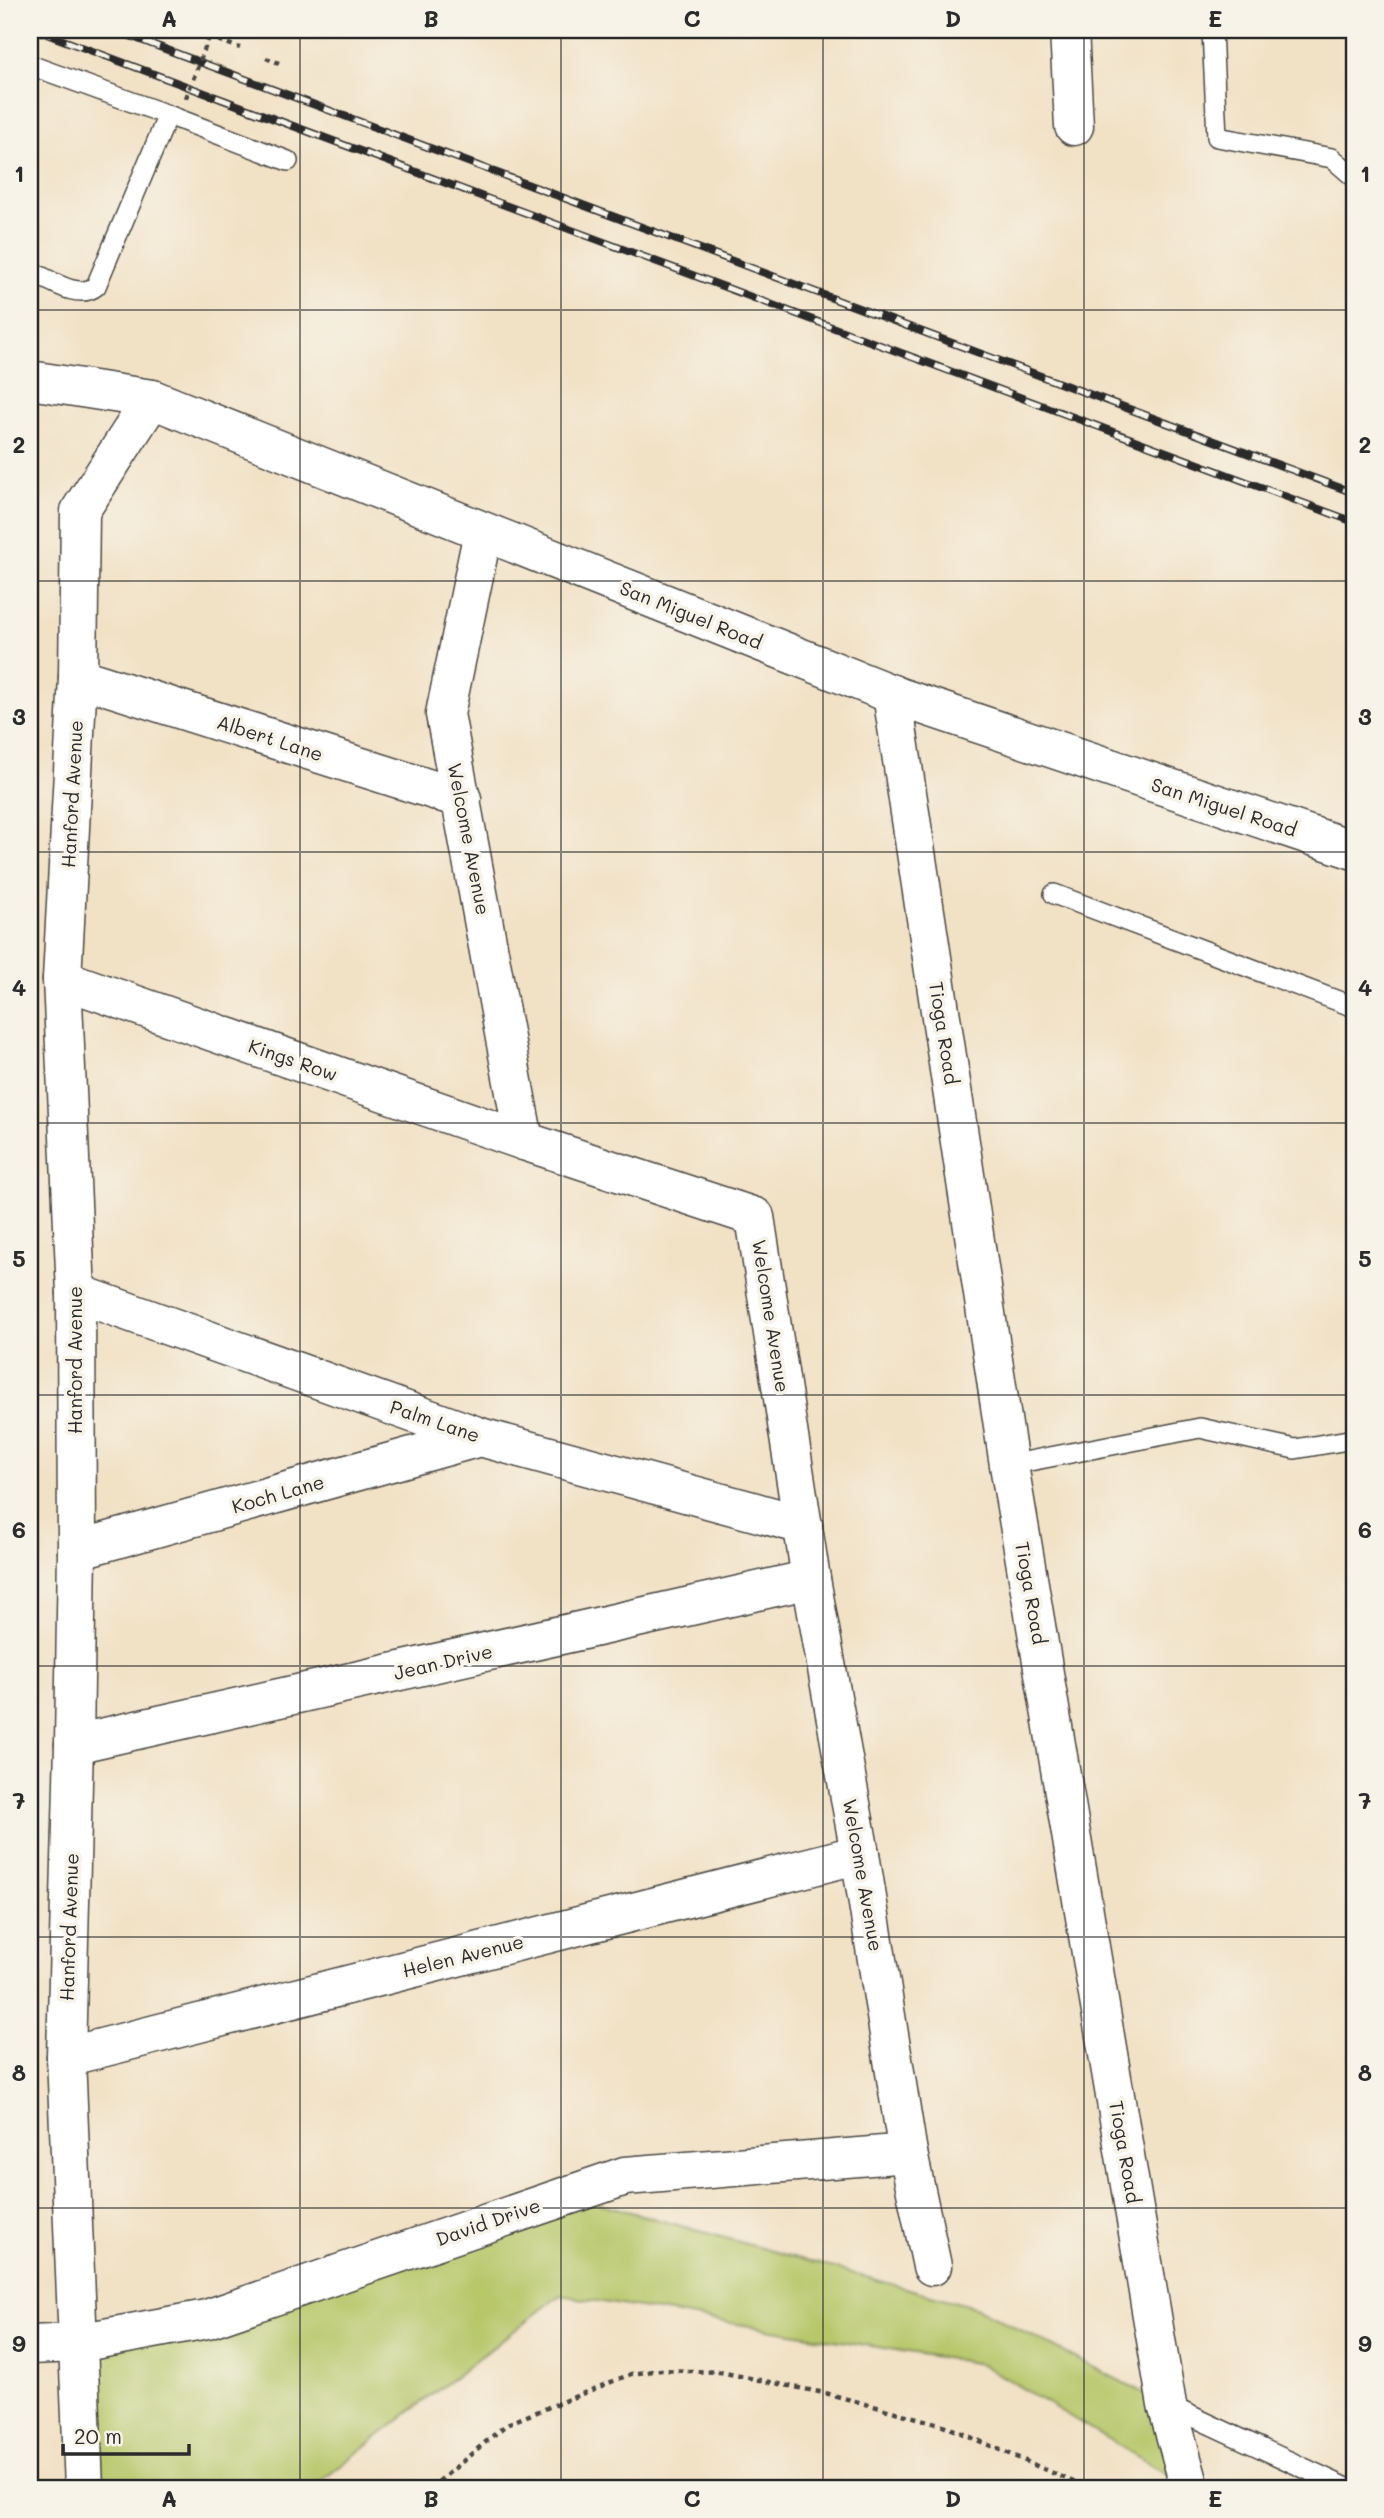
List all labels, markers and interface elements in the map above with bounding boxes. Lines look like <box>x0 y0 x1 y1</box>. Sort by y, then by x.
text: A <box>161 3 177 33</box>
text: B <box>423 3 439 33</box>
text: C <box>683 3 701 33</box>
text: D <box>945 3 961 33</box>
text: E <box>1208 3 1222 33</box>
text: 1 <box>14 158 24 188</box>
text: 1 <box>1360 158 1370 188</box>
text: 2 <box>13 429 25 459</box>
text: 2 <box>1359 429 1371 459</box>
street label: San Miguel Road <box>616 575 766 654</box>
text: 3 <box>12 701 26 731</box>
text: 3 <box>1358 701 1372 731</box>
street label: Albert Lane <box>214 709 326 766</box>
street label: Hanford Avenue <box>55 719 88 869</box>
street label: Welcome Avenue <box>442 761 496 917</box>
street label: San Miguel Road <box>1148 771 1300 842</box>
text: 4 <box>12 972 26 1002</box>
text: 4 <box>1358 972 1372 1002</box>
street label: Tioga Road <box>924 980 965 1086</box>
street label: Kings Row <box>245 1033 341 1086</box>
street label: Welcome Avenue <box>747 1238 796 1394</box>
text: 5 <box>12 1243 26 1273</box>
text: 5 <box>1358 1243 1372 1273</box>
street label: Hanford Avenue <box>62 1286 87 1434</box>
street label: Palm Lane <box>387 1393 483 1448</box>
street label: Koch Lane <box>229 1468 327 1519</box>
text: 6 <box>12 1514 26 1544</box>
text: 6 <box>1358 1514 1372 1544</box>
street label: Tioga Road <box>1010 1540 1053 1646</box>
street label: Jean Drive <box>391 1638 495 1685</box>
text: 7 <box>13 1785 26 1815</box>
text: 7 <box>1359 1785 1372 1815</box>
street label: Welcome Avenue <box>838 1797 889 1953</box>
street label: Hanford Avenue <box>53 1853 84 2001</box>
street label: Helen Avenue <box>400 1928 526 1983</box>
text: 8 <box>12 2057 26 2087</box>
text: 8 <box>1358 2057 1372 2087</box>
street label: Tioga Road <box>1104 2099 1147 2205</box>
street label: David Drive <box>432 2192 543 2251</box>
text: 9 <box>12 2328 26 2358</box>
text: 9 <box>1358 2328 1372 2358</box>
scale bar <box>63 2413 189 2457</box>
text: 20 m <box>74 2422 122 2449</box>
text: A <box>161 2483 177 2513</box>
text: B <box>423 2483 439 2513</box>
text: C <box>683 2483 701 2513</box>
text: D <box>945 2483 961 2513</box>
text: E <box>1208 2483 1222 2513</box>

